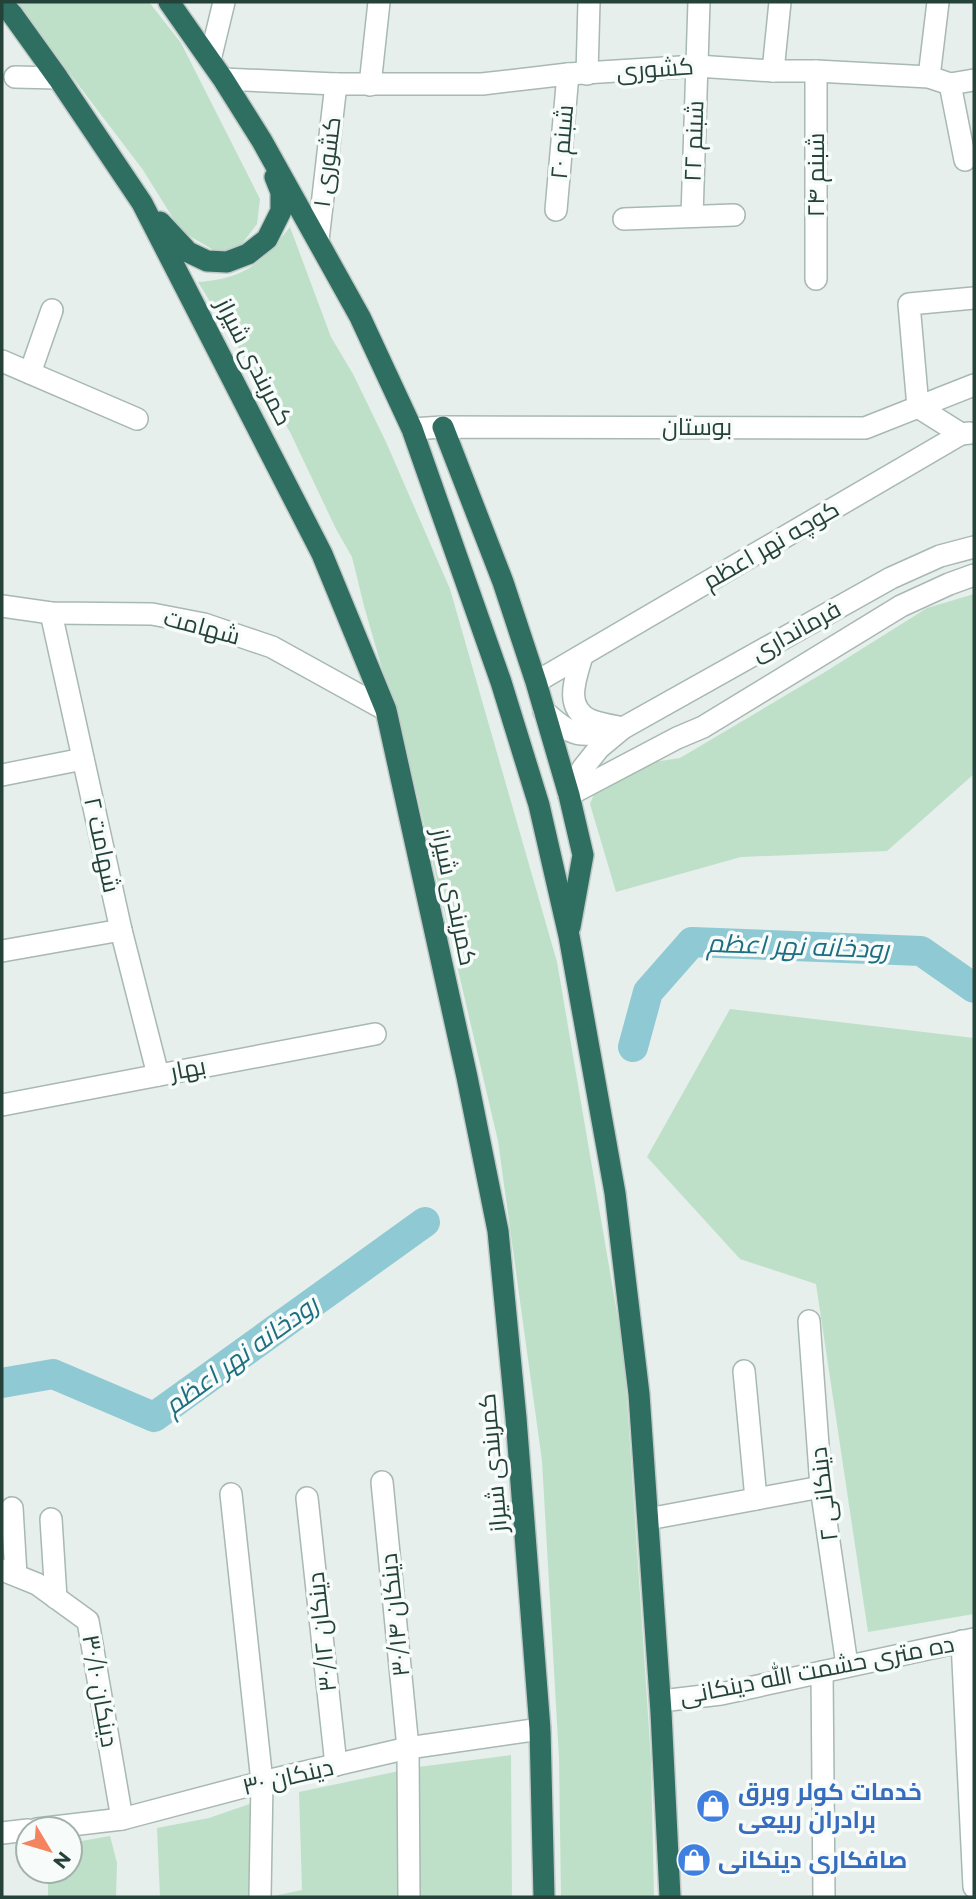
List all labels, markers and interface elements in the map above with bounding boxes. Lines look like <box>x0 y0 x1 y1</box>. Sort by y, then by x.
street label: کشوری <box>615 51 695 86</box>
street label: ۲۲ شبنم <box>678 100 711 182</box>
street label: ۲۰ شبنم <box>544 103 581 181</box>
street label: ۱ کشوری <box>307 115 346 209</box>
street label: ۲۴ شبنم <box>801 133 832 217</box>
street label: کمربندی شیراز <box>209 291 299 430</box>
street label: بوستان <box>662 412 732 441</box>
street label: کوچه نهر اعظم <box>697 494 845 597</box>
street label: فرمانداری <box>746 594 846 667</box>
street label: شهامت <box>161 602 243 651</box>
street label: ۲ شهامت <box>78 795 127 895</box>
street label: کمربندی شیراز <box>425 824 483 968</box>
water label: رودخانه نهر اعظم <box>705 927 892 967</box>
street label: بهار <box>166 1051 208 1087</box>
water label: رودخانه نهر اعظم <box>157 1287 327 1424</box>
street label: کمربندی شیراز <box>472 1392 513 1536</box>
street label: ۲ دینکانی <box>803 1445 844 1543</box>
street label: ۳۰/۱۴ دینکان <box>374 1552 415 1678</box>
street label: ۳۰/۱۲ دینکان <box>301 1571 342 1694</box>
street label: ده متری حشمت الله دینکانی <box>677 1628 957 1710</box>
street label: ۳۰/۱۰ دینکان <box>76 1632 125 1750</box>
street label: ۳۰ دینکان <box>240 1752 336 1801</box>
place label: خدمات کولر وبرق برادران ربیعی <box>738 1777 922 1834</box>
shop icon: خدمات کولر وبرق برادران ربیعی <box>694 1787 732 1825</box>
north arrow <box>14 1815 84 1885</box>
shop icon: صافکاری دینکانی <box>675 1841 713 1879</box>
place label: صافکاری دینکانی <box>718 1845 907 1874</box>
text: N <box>48 1847 76 1873</box>

